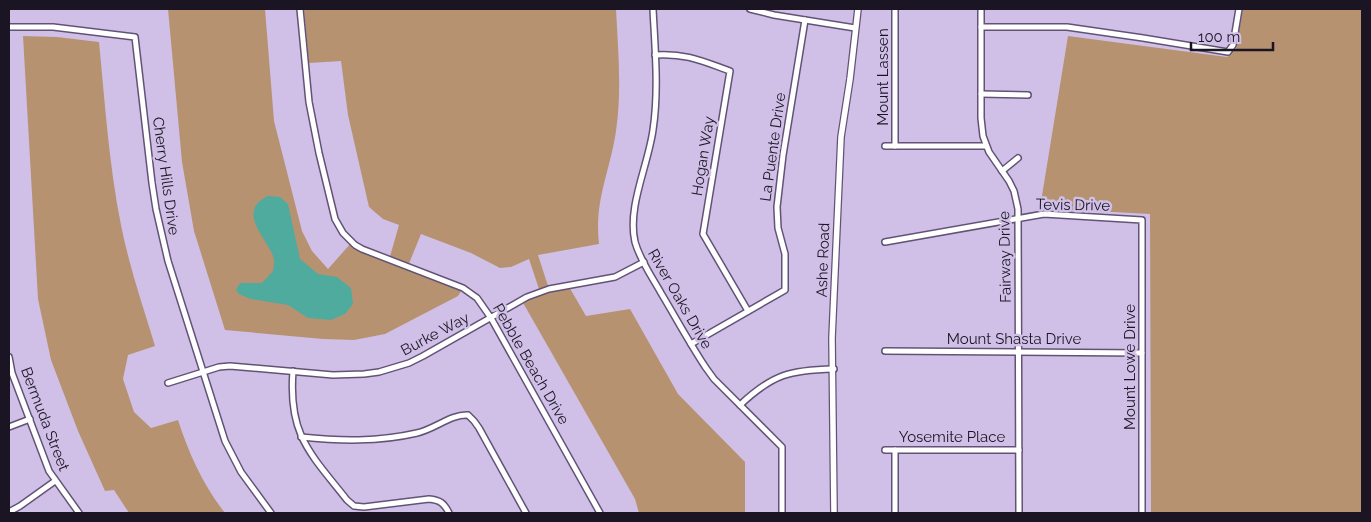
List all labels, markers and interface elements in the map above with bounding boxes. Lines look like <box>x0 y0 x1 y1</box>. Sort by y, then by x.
scale bar <box>1191 20 1274 52</box>
street label: Mount Lassen <box>874 28 892 126</box>
text: 100 m <box>1198 28 1240 46</box>
street label: La Puente Drive <box>756 91 790 203</box>
street label: Hogan Way <box>688 115 718 197</box>
street label: Cherry Hills Drive <box>149 116 183 237</box>
street label: Tevis Drive <box>1036 195 1110 215</box>
street label: Fairway Drive <box>995 211 1015 303</box>
street label: Ashe Road <box>813 222 833 298</box>
street label: River Oaks Drive <box>644 246 716 352</box>
street label: Pebble Beach Drive <box>489 300 573 428</box>
street label: Mount Lowe Drive <box>1121 304 1139 430</box>
street label: Burke Way <box>398 308 472 360</box>
street label: Mount Shasta Drive <box>947 330 1081 348</box>
street label: Bermuda Street <box>17 365 73 473</box>
street label: Yosemite Place <box>899 428 1005 446</box>

